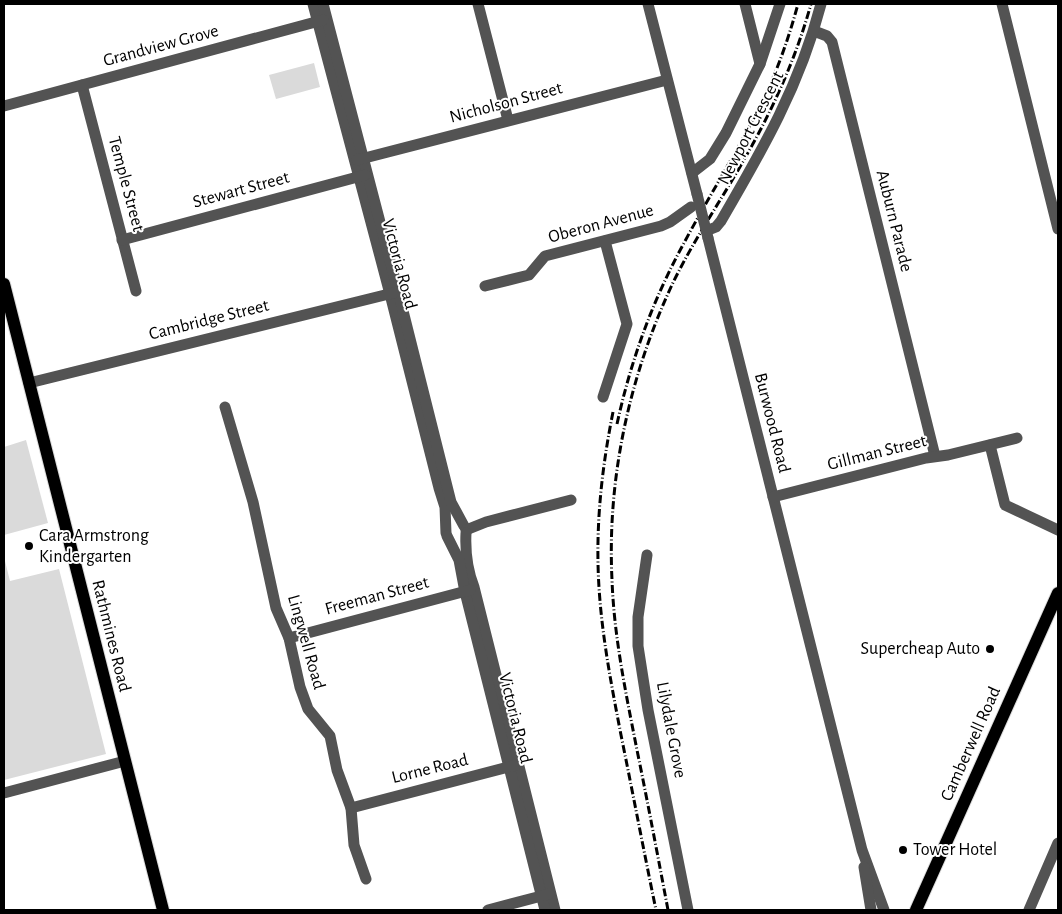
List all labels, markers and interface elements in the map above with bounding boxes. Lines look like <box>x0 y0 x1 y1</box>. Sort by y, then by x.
street label: Grandview Grove <box>101 22 221 70</box>
street label: Newport Crescent <box>715 68 787 188</box>
street label: Nicholson Street <box>448 79 565 127</box>
street label: Temple Street <box>105 135 147 234</box>
street label: Stewart Street <box>191 168 291 212</box>
street label: Auburn Parade <box>873 168 915 274</box>
street label: Oberon Avenue <box>546 201 656 247</box>
street label: Victoria Road <box>378 217 420 311</box>
street label: Cambridge Street <box>147 296 271 344</box>
street label: Burwood Road <box>751 371 793 475</box>
street label: Gillman Street <box>826 432 929 474</box>
place label: Cara Armstrong Kindergarten <box>39 527 149 566</box>
marker: Cara Armstrong Kindergarten <box>23 540 35 552</box>
street label: Freeman Street <box>323 573 431 619</box>
street label: Rathmines Road <box>88 578 134 694</box>
street label: Lingwell Road <box>284 593 328 691</box>
place label: Supercheap Auto <box>860 640 980 658</box>
marker: Supercheap Auto <box>984 643 996 655</box>
street label: Victoria Road <box>495 671 535 765</box>
street label: Lilydale Grove <box>653 680 689 780</box>
street label: Camberwell Road <box>938 684 1004 804</box>
street label: Lorne Road <box>390 751 470 787</box>
place label: Tower Hotel <box>913 841 997 859</box>
marker: Tower Hotel <box>897 844 909 856</box>

